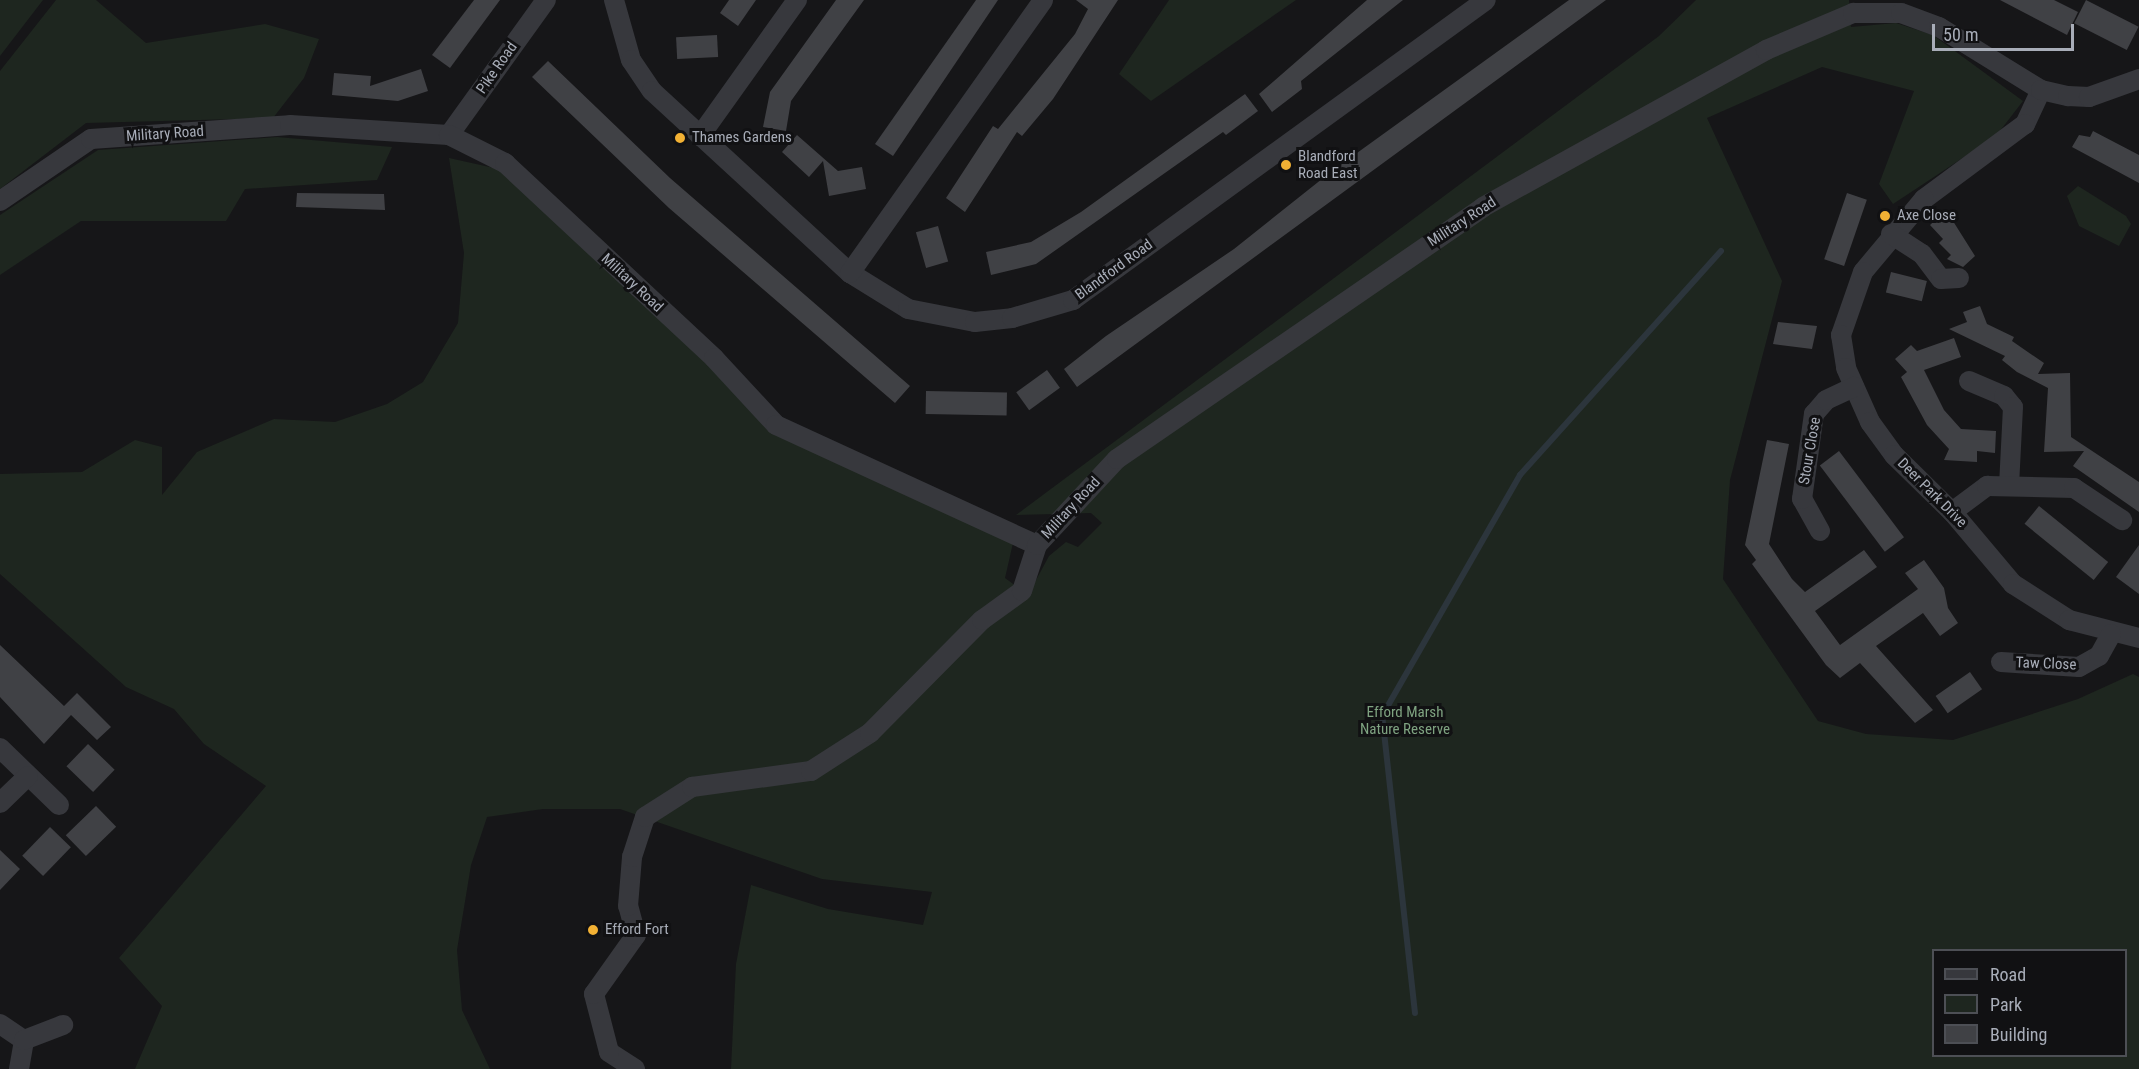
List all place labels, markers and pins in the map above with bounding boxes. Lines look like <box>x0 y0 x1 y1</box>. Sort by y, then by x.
place label: Thames Gardens <box>692 129 792 147</box>
marker: Thames Gardens <box>673 131 687 145</box>
place label: Blandford Road East <box>1298 147 1357 182</box>
marker: Blandford Road East <box>1279 158 1293 172</box>
place label: Axe Close <box>1897 207 1956 225</box>
marker: Axe Close <box>1878 209 1892 223</box>
place label: Efford Fort <box>605 921 669 939</box>
marker: Efford Fort <box>586 923 600 937</box>

